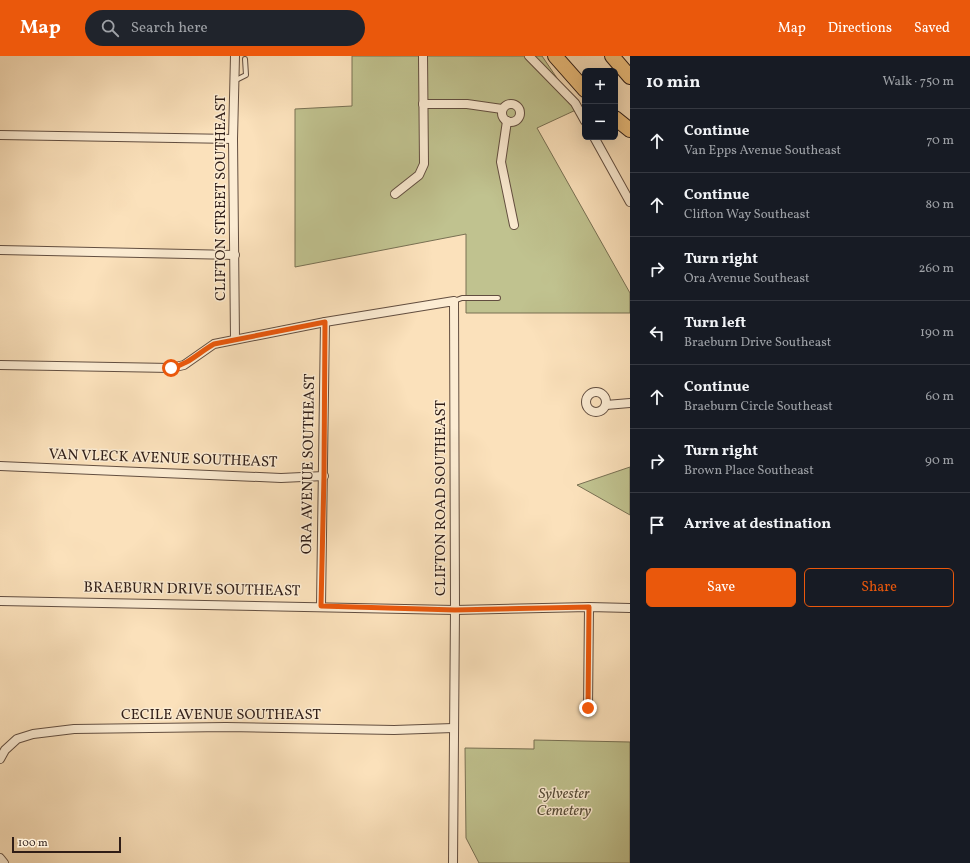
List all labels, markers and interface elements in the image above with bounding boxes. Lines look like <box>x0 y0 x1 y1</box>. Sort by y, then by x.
search box <box>85 10 365 46</box>
text: Map <box>20 15 61 41</box>
icon: search <box>99 17 121 39</box>
text: Search here <box>131 18 208 39</box>
text: Map <box>778 19 806 38</box>
text: Directions <box>828 19 892 38</box>
text: Saved <box>914 19 950 38</box>
map controls <box>582 68 618 140</box>
button: + <box>582 68 618 104</box>
text: 10 min <box>646 71 700 94</box>
text: Walk · 750 m <box>882 73 954 91</box>
street label: CLIFTON STREET SOUTHEAST <box>211 95 232 301</box>
button: − <box>582 104 618 140</box>
text: Continue <box>684 121 749 142</box>
icon: ahead <box>646 130 668 152</box>
text: 70 m <box>926 132 954 150</box>
text: Van Epps Avenue Southeast <box>684 142 841 160</box>
text: Continue <box>684 185 749 206</box>
icon: ahead <box>646 194 668 216</box>
text: 80 m <box>925 196 954 214</box>
text: Clifton Way Southeast <box>684 206 810 224</box>
text: Turn right <box>684 249 758 270</box>
icon: right <box>646 258 668 280</box>
text: 260 m <box>919 260 954 278</box>
text: Ora Avenue Southeast <box>684 270 810 288</box>
text: Turn left <box>684 313 746 334</box>
icon: left <box>646 322 668 344</box>
text: 190 m <box>920 324 954 342</box>
text: Braeburn Drive Southeast <box>684 334 831 352</box>
route start <box>162 359 180 377</box>
street label: ORA AVENUE SOUTHEAST <box>297 373 321 554</box>
text: Continue <box>684 377 749 398</box>
icon: ahead <box>646 386 668 408</box>
text: 60 m <box>926 388 954 406</box>
text: Braeburn Circle Southeast <box>684 398 833 416</box>
street label: CLIFTON ROAD SOUTHEAST <box>431 400 452 596</box>
text: Turn right <box>684 441 758 462</box>
street label: VAN VLECK AVENUE SOUTHEAST <box>48 445 278 473</box>
icon: right <box>646 450 668 472</box>
text: 90 m <box>925 452 954 470</box>
text: Brown Place Southeast <box>684 462 814 480</box>
icon: arrive <box>646 514 668 536</box>
text: Arrive at destination <box>684 514 831 535</box>
button: Save <box>646 568 796 607</box>
button: Share <box>804 568 954 607</box>
street label: BRAEBURN DRIVE SOUTHEAST <box>83 578 301 602</box>
route end <box>579 699 597 717</box>
street label: CECILE AVENUE SOUTHEAST <box>121 705 321 726</box>
park label: Sylvester Cemetery <box>537 784 592 822</box>
scale bar <box>12 835 121 854</box>
text: 100 m <box>18 836 48 851</box>

